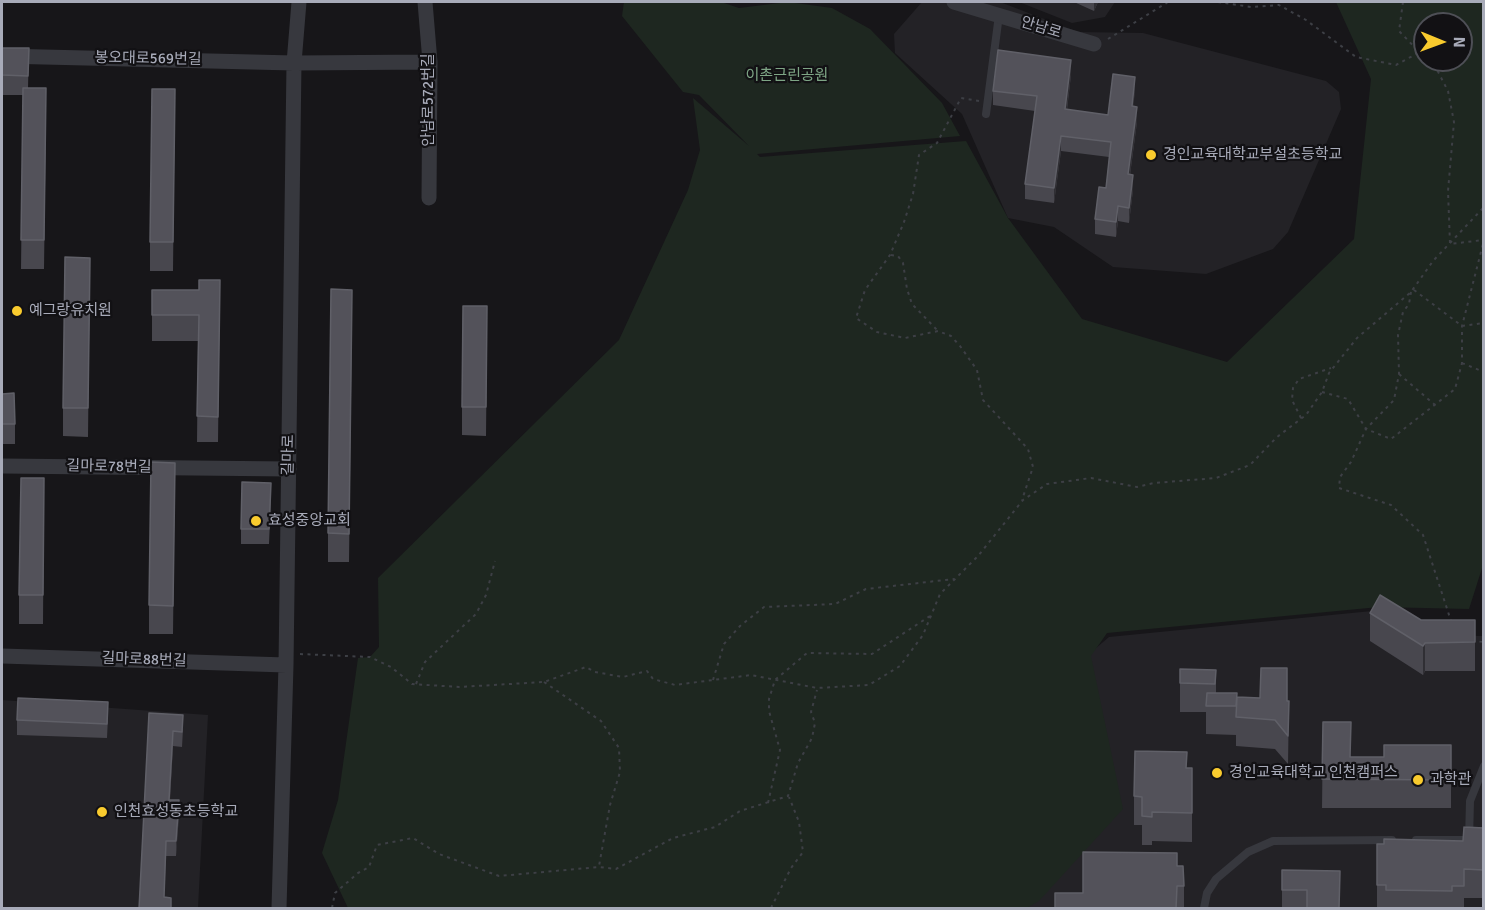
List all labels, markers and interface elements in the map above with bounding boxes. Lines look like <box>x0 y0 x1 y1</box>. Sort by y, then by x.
north arrow <box>1413 12 1473 72</box>
street label: 안남로 <box>1019 13 1063 43</box>
text: N <box>1449 37 1469 48</box>
street label: 봉오대로569번길 <box>94 49 202 69</box>
street label: 안남로572번길 <box>420 53 438 147</box>
park label: 이촌근린공원 <box>746 67 828 85</box>
place label: 경인교육대학교부설초등학교 <box>1163 146 1342 164</box>
marker: 경인교육대학교부설초등학교 <box>1144 148 1158 162</box>
place label: 예그랑유치원 <box>29 302 112 320</box>
marker: 예그랑유치원 <box>10 304 24 318</box>
street label: 길마로 <box>280 434 298 476</box>
street label: 길마로78번길 <box>66 457 152 477</box>
place label: 효성중앙교회 <box>268 512 351 530</box>
marker: 효성중앙교회 <box>249 514 263 528</box>
street label: 길마로88번길 <box>101 650 187 670</box>
place label: 경인교육대학교 인천캠퍼스 <box>1229 764 1398 782</box>
marker: 경인교육대학교 인천캠퍼스 <box>1210 766 1224 780</box>
place label: 과학관 <box>1430 771 1471 789</box>
marker: 과학관 <box>1411 773 1425 787</box>
place label: 인천효성동초등학교 <box>114 803 238 821</box>
marker: 인천효성동초등학교 <box>95 805 109 819</box>

